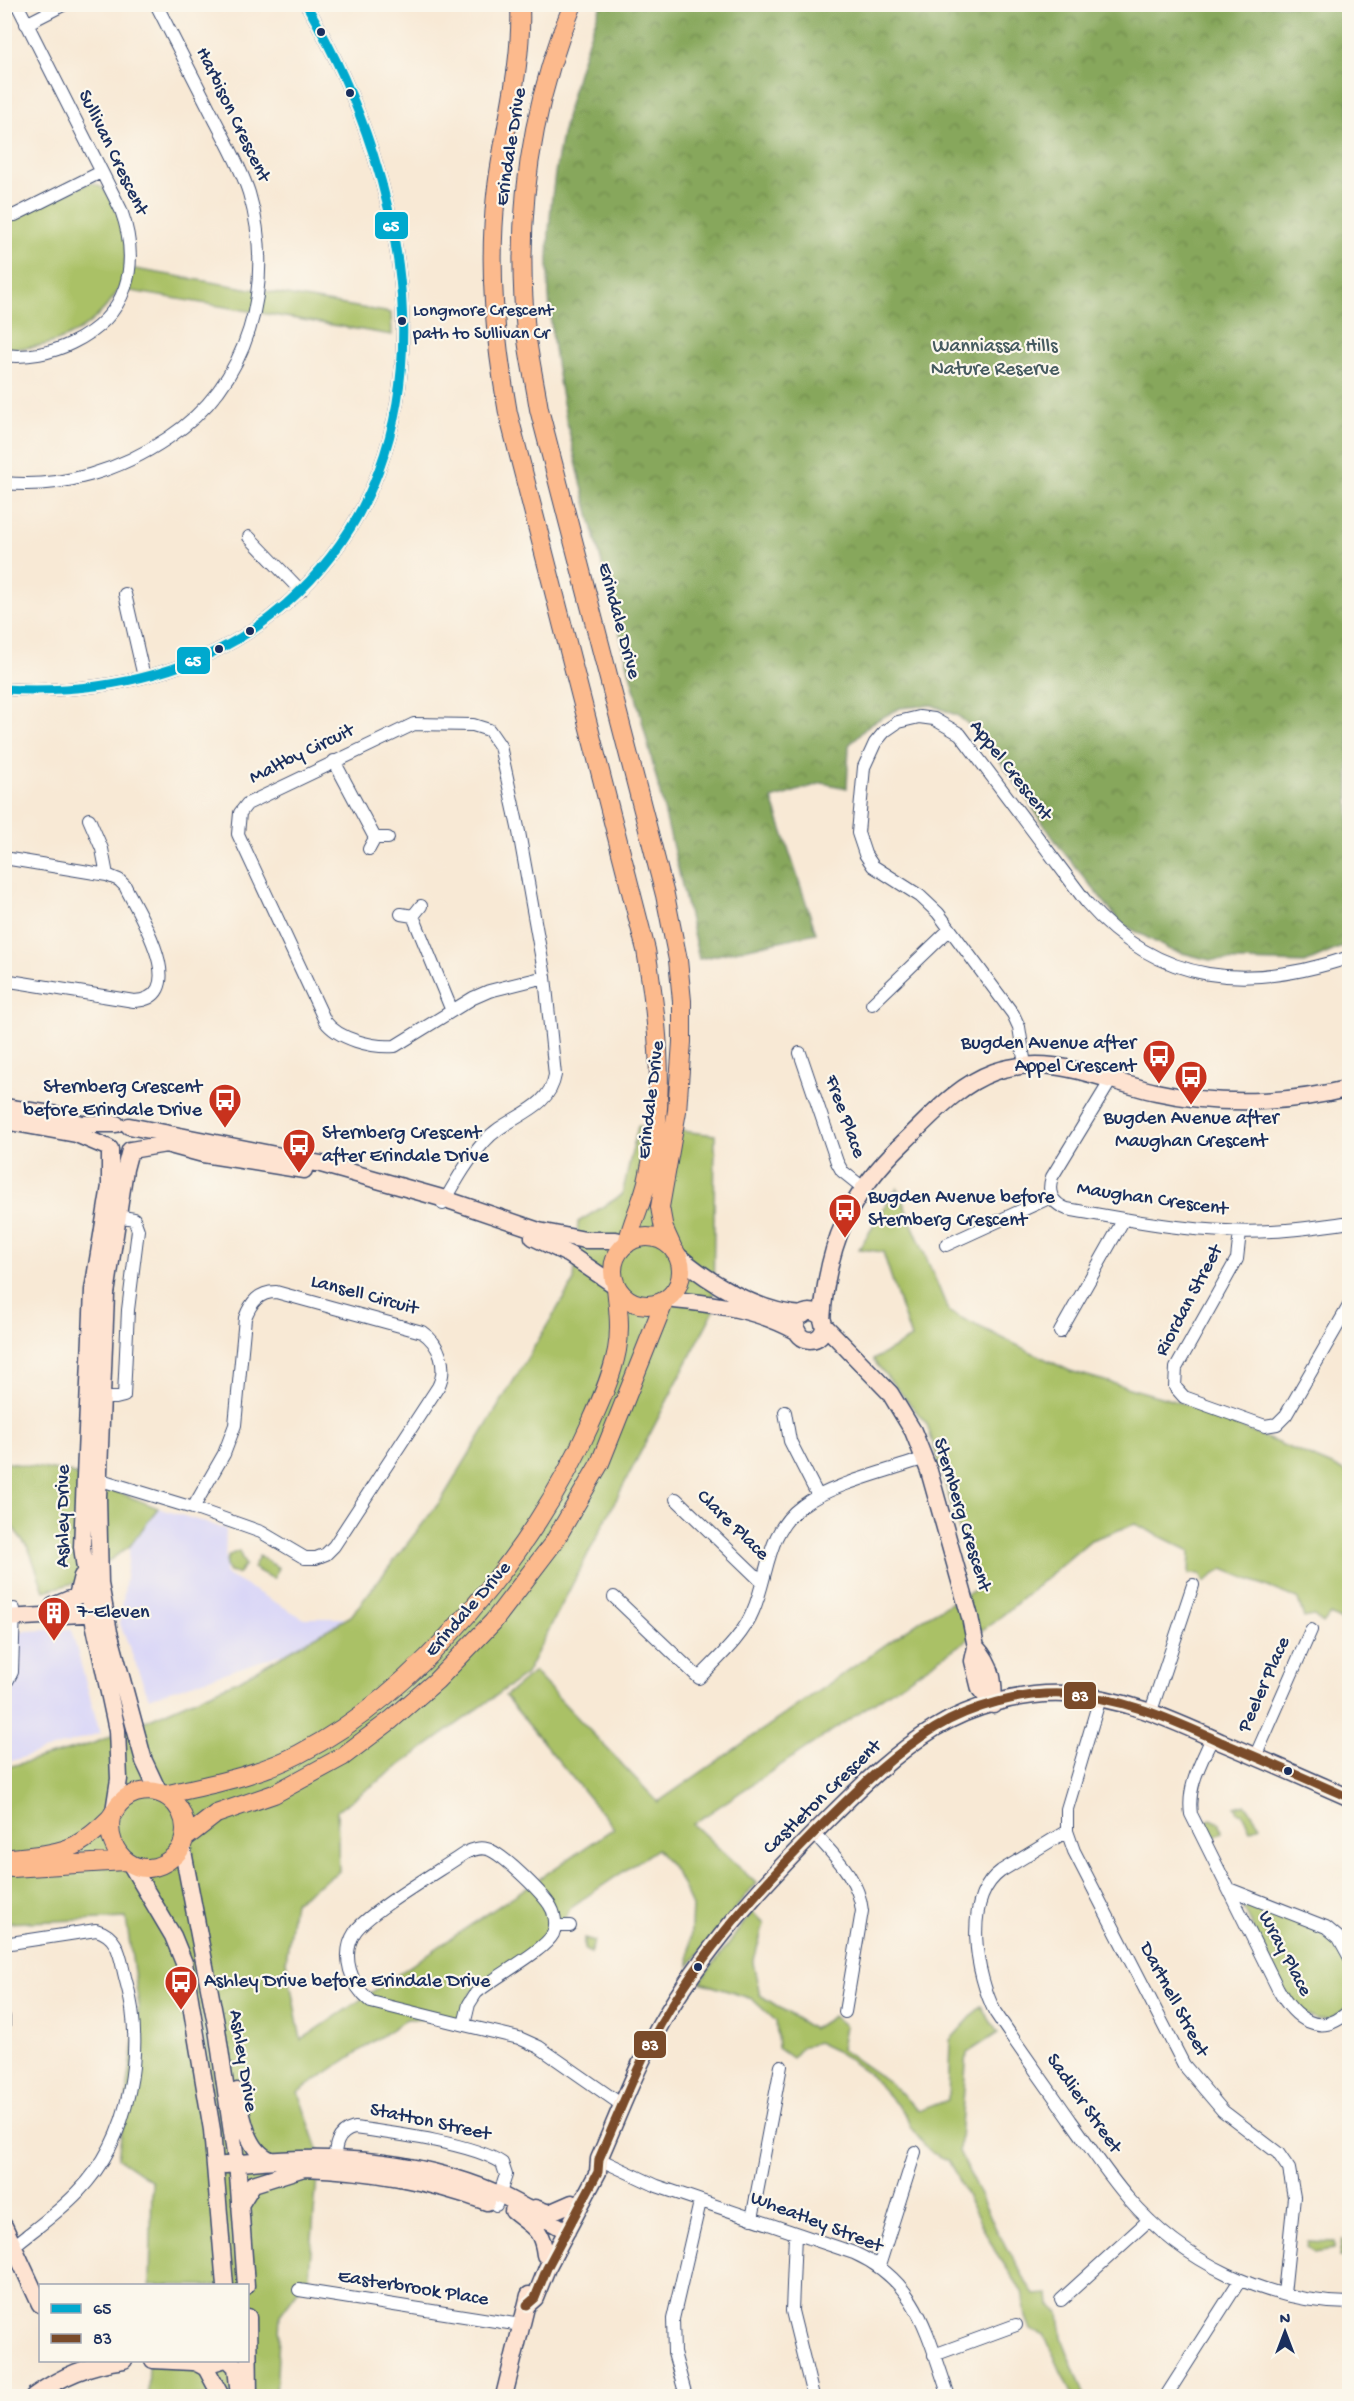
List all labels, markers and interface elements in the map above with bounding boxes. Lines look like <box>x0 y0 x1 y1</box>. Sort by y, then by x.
unlabelled marker <box>315 26 327 38</box>
street label: Harbison Crescent <box>189 44 275 188</box>
street label: Erindale Drive <box>491 86 533 208</box>
street label: Sullivan Crescent <box>72 87 153 221</box>
unlabelled marker <box>344 87 356 99</box>
line badge: 65 <box>374 211 409 240</box>
text: 65 <box>383 219 400 238</box>
place label: Longmore Crescent path to Sullivan Cr <box>412 301 555 345</box>
marker: Longmore Crescent path to Sullivan Cr <box>396 315 408 327</box>
park label: Wanniassa Hills Nature Reserve <box>931 336 1060 382</box>
street label: Erindale Drive <box>591 560 645 682</box>
unlabelled marker <box>244 625 256 637</box>
unlabelled marker <box>213 643 225 655</box>
line badge: 65 <box>176 646 211 675</box>
text: 65 <box>185 654 202 673</box>
street label: Appel Crescent <box>964 716 1058 827</box>
street label: Maltby Circuit <box>246 719 360 790</box>
place label: Bugden Avenue after Appel Crescent <box>960 1033 1138 1079</box>
bus stop icon: Bugden Avenue after Appel Crescent <box>1141 1038 1177 1085</box>
street label: Erindale Drive <box>633 1039 671 1161</box>
bus stop icon: Bugden Avenue after Maughan Crescent <box>1173 1059 1209 1106</box>
street label: Free Place <box>818 1072 870 1162</box>
place label: Sternberg Crescent before Erindale Drive <box>23 1077 204 1123</box>
bus stop icon: Sternberg Crescent before Erindale Drive <box>207 1082 243 1129</box>
place label: Bugden Avenue after Maughan Crescent <box>1103 1108 1280 1154</box>
place label: Sternberg Crescent after Erindale Drive <box>322 1123 489 1169</box>
bus stop icon: Sternberg Crescent after Erindale Drive <box>281 1127 317 1174</box>
street label: Maughan Crescent <box>1075 1178 1231 1222</box>
place label: Bugden Avenue before Sternberg Crescent <box>867 1187 1056 1233</box>
bus stop icon: Bugden Avenue before Sternberg Crescent <box>827 1192 863 1239</box>
street label: Riordan Street <box>1151 1240 1230 1361</box>
street label: Lansell Circuit <box>308 1271 422 1322</box>
street label: Sternberg Crescent <box>927 1436 996 1596</box>
street label: Ashley Drive <box>53 1464 76 1567</box>
street label: Clare Place <box>691 1486 774 1567</box>
street label: Erindale Drive <box>421 1557 517 1663</box>
building icon: 7-Eleven <box>36 1595 72 1642</box>
place label: 7-Eleven <box>76 1602 150 1625</box>
street label: Peeler Place <box>1233 1633 1297 1737</box>
line badge: 83 <box>1063 1681 1097 1710</box>
text: 83 <box>1071 1689 1089 1708</box>
street label: Castleton Crescent <box>759 1734 888 1860</box>
unlabelled marker <box>1282 1765 1294 1777</box>
street label: Wray Place <box>1252 1907 1316 2001</box>
street label: Dartnell Street <box>1132 1937 1214 2063</box>
unlabelled marker <box>692 1961 704 1973</box>
bus stop icon: Ashley Drive before Erindale Drive <box>163 1964 199 2011</box>
place label: Ashley Drive before Erindale Drive <box>204 1971 491 1994</box>
street label: Ashley Drive <box>223 2008 262 2114</box>
line badge: 83 <box>633 2030 667 2059</box>
text: 83 <box>641 2038 659 2057</box>
street label: Sadlier Street <box>1040 2050 1127 2160</box>
street label: Statton Street <box>368 2099 494 2147</box>
street label: Wheatley Street <box>747 2187 887 2259</box>
street label: Easterbrook Place <box>336 2266 491 2312</box>
legend <box>39 2284 249 2362</box>
text: 65 <box>93 2300 112 2321</box>
north arrow <box>1255 2302 1315 2362</box>
text: N <box>1280 2311 1291 2330</box>
text: 83 <box>93 2330 112 2351</box>

